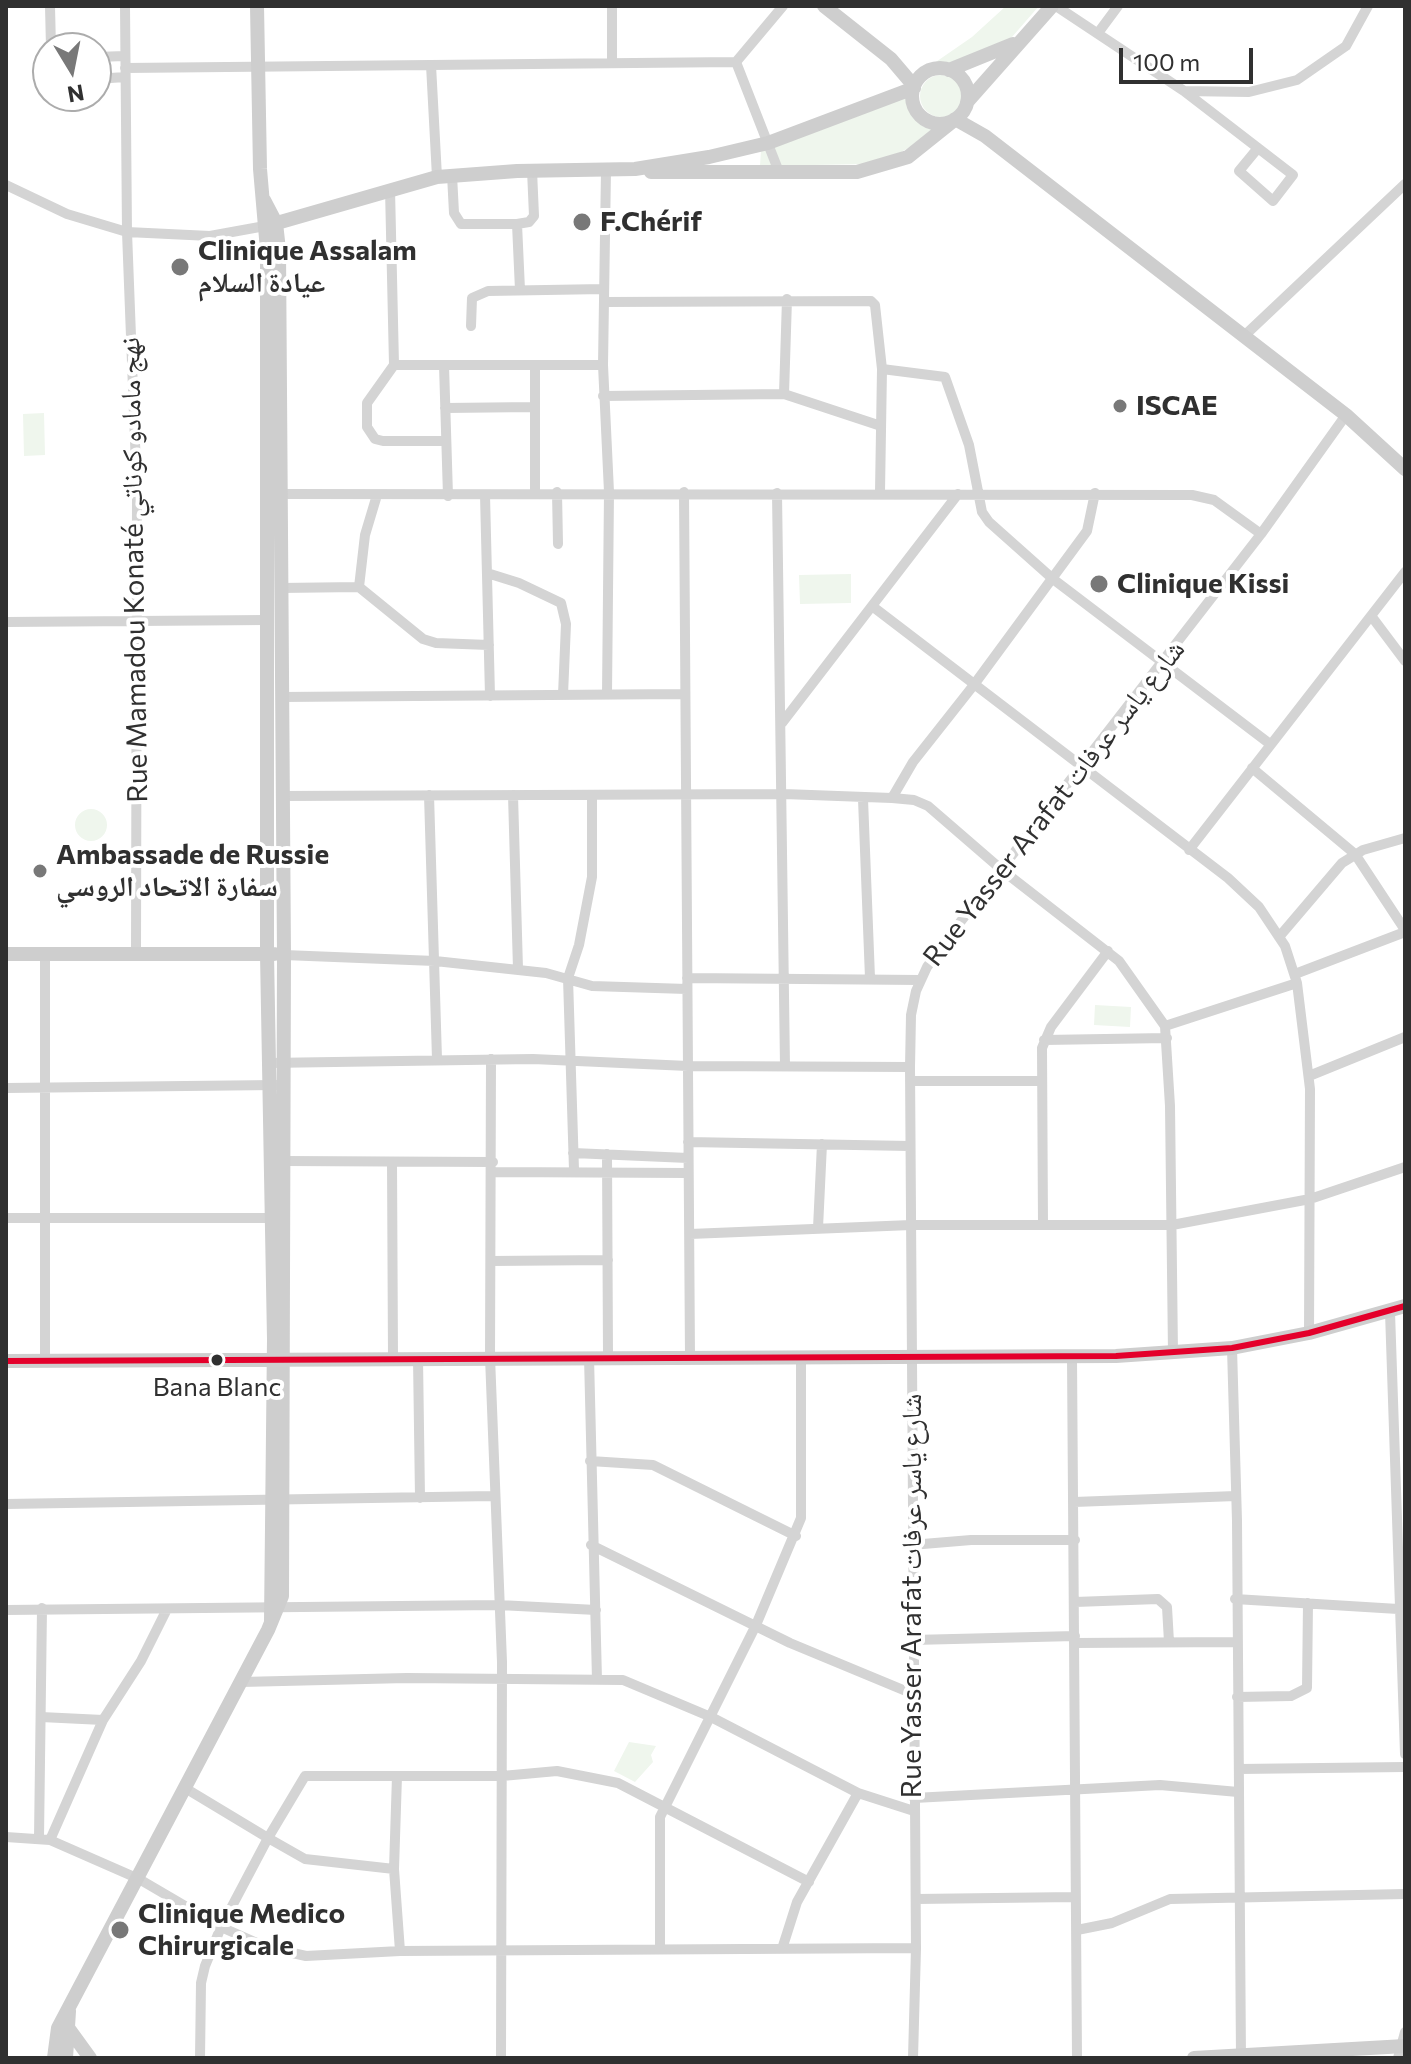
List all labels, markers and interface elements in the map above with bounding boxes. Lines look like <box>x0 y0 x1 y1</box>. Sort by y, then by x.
north arrow <box>32 32 112 112</box>
scale bar <box>1123 32 1257 82</box>
text: 100 m <box>1133 47 1200 76</box>
text: N <box>65 79 86 109</box>
place label: F.Chérif <box>600 205 702 239</box>
marker: F.Chérif <box>571 211 593 233</box>
place label: Clinique Assalam عيادة السلام <box>198 234 417 300</box>
marker: Clinique Assalam عيادة السلام <box>169 256 191 278</box>
street label: Rue Mamadou Konaté نهج مامادو كوناتي <box>113 337 155 803</box>
place label: ISCAE <box>1136 389 1218 423</box>
marker: ISCAE <box>1111 397 1129 415</box>
place label: Clinique Kissi <box>1117 567 1289 601</box>
marker: Clinique Kissi <box>1088 573 1110 595</box>
street label: Rue Yasser Arafat شارع ياسر عرفات <box>916 633 1192 973</box>
place label: Ambassade de Russie سفارة الاتحاد الروسي <box>56 838 329 904</box>
marker: Ambassade de Russie سفارة الاتحاد الروسي <box>31 862 49 880</box>
marker: Bana Blanc <box>209 1352 225 1368</box>
place label: Bana Blanc <box>153 1371 281 1403</box>
street label: Rue Yasser Arafat شارع ياسر عرفات <box>895 1394 929 1798</box>
place label: Clinique Medico Chirurgicale <box>138 1897 345 1963</box>
marker: Clinique Medico Chirurgicale <box>109 1919 131 1941</box>

